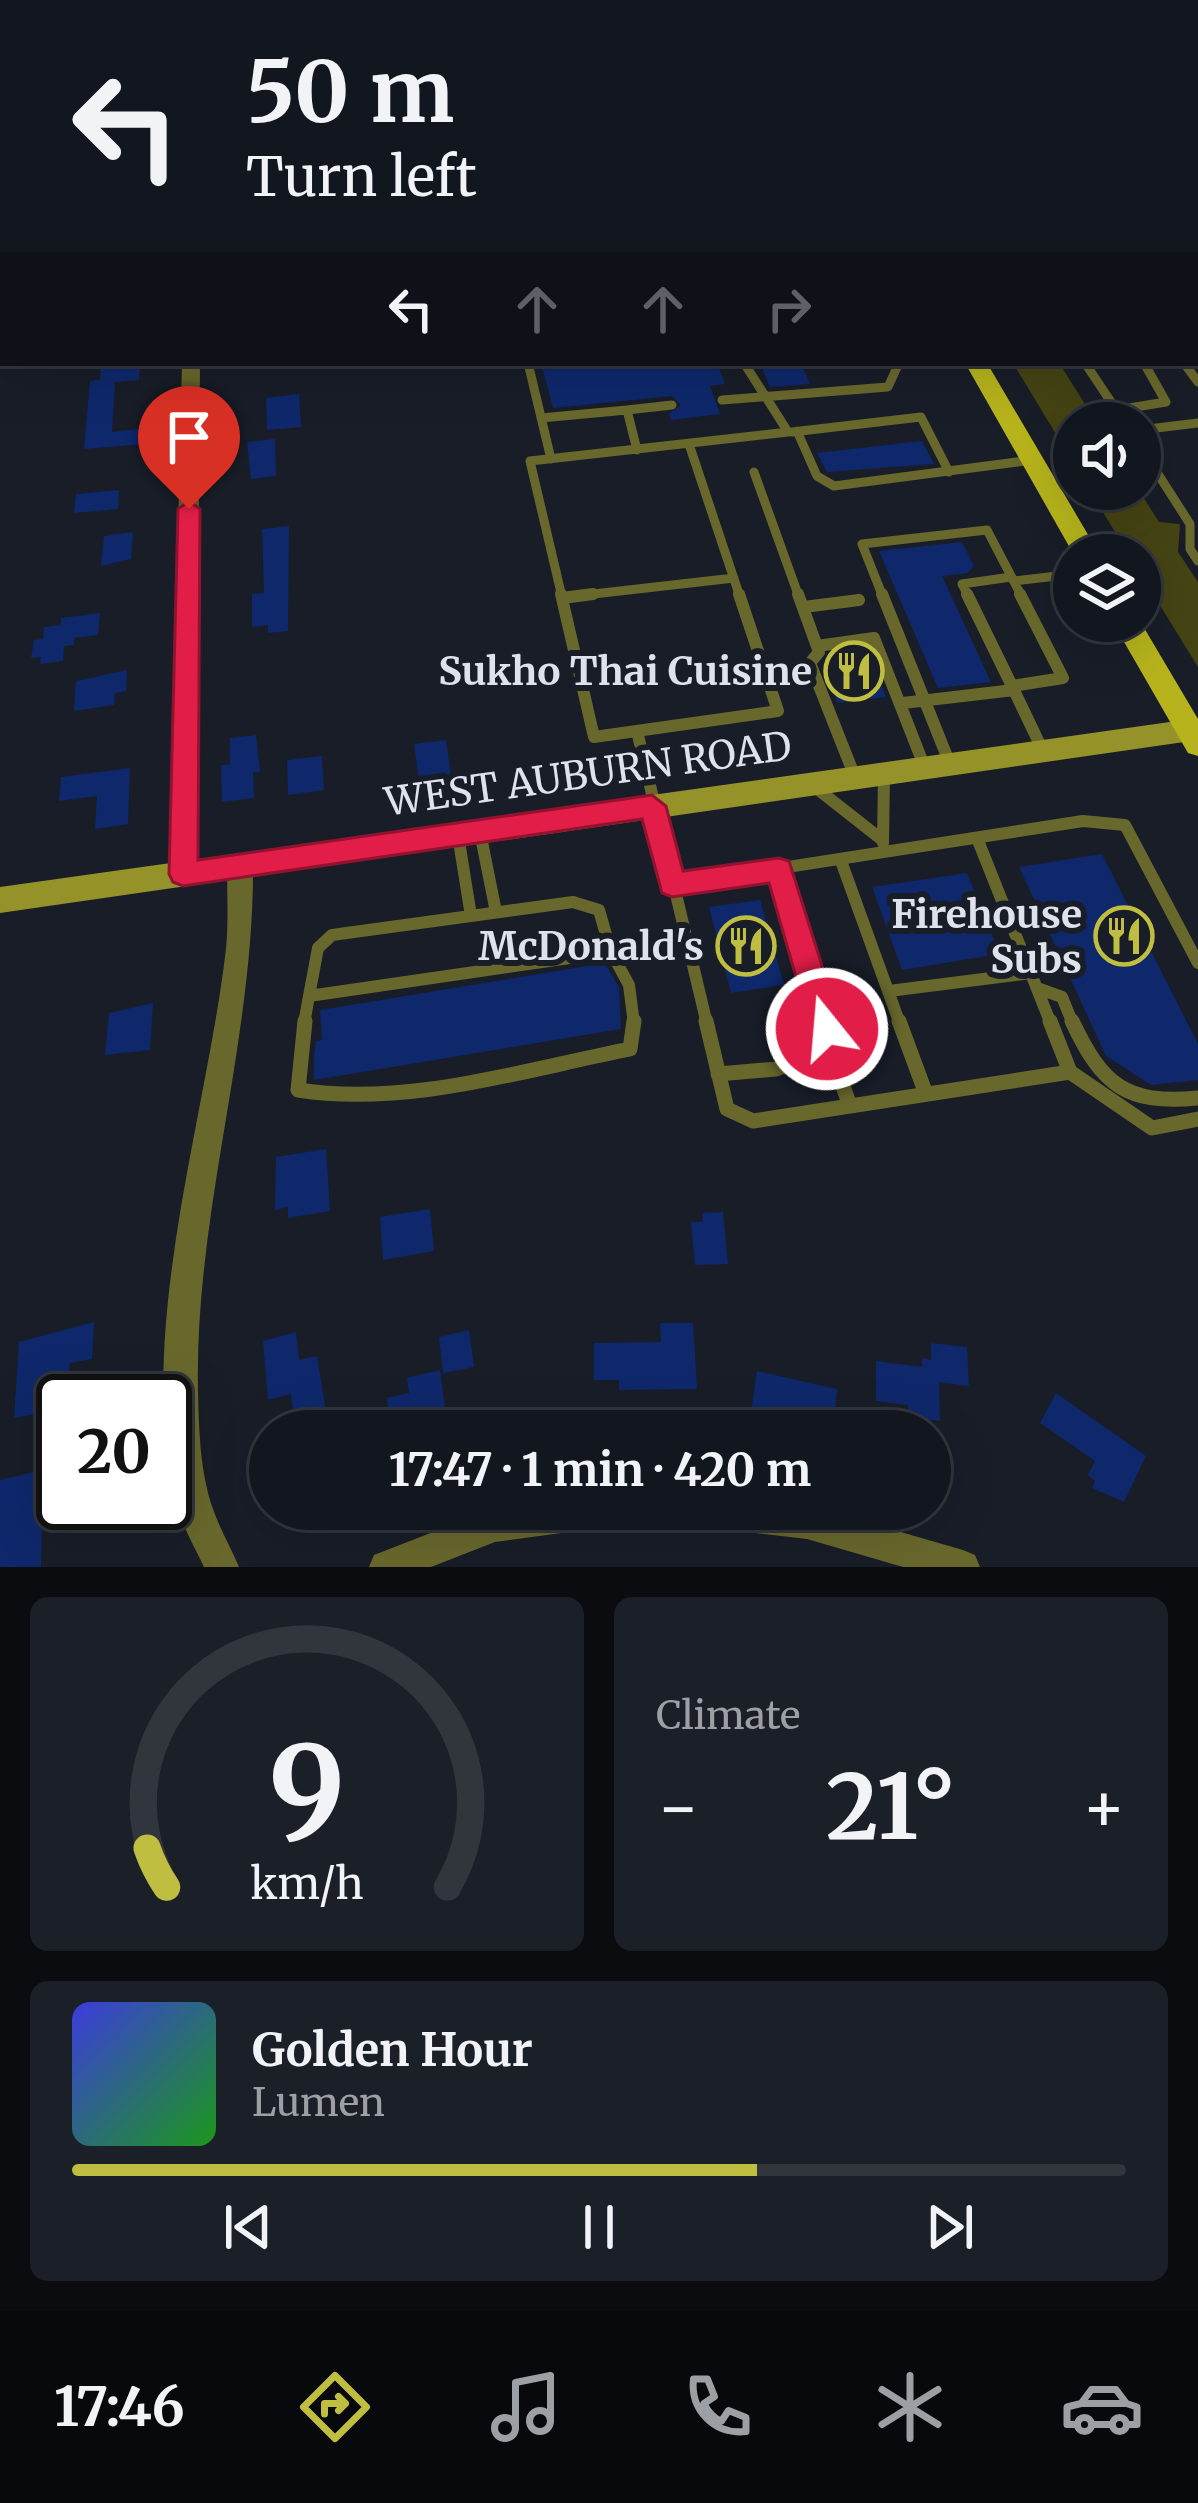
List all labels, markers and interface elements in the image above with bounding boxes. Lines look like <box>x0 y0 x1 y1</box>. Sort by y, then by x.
text: 50 m <box>246 39 454 145</box>
icon: left <box>48 48 204 204</box>
text: Turn left <box>246 143 477 211</box>
icon: left <box>378 276 444 342</box>
icon: ahead <box>504 276 570 342</box>
icon: ahead <box>630 276 696 342</box>
icon: right <box>756 276 822 342</box>
pin <box>138 386 240 509</box>
map controls <box>1053 402 1161 642</box>
button: sound <box>1053 402 1161 510</box>
icon: arrive <box>156 404 222 470</box>
button: layers <box>1053 534 1161 642</box>
restaurant icon: Sukho Thai Cuisine <box>823 640 885 702</box>
place label: Sukho Thai Cuisine <box>438 647 812 696</box>
street label: WEST AUBURN ROAD <box>380 721 795 827</box>
place label: Firehouse Subs <box>891 890 1082 984</box>
restaurant icon: Firehouse Subs <box>1093 905 1155 967</box>
restaurant icon: McDonald's <box>715 915 777 977</box>
place label: McDonald's <box>478 922 704 971</box>
position arrow <box>764 966 890 1092</box>
speed limit sign: 20 <box>36 1374 192 1530</box>
text: 17:47 · 1 min · 420 m <box>389 1442 811 1498</box>
text: Climate <box>656 1691 800 1740</box>
text: 9 <box>268 1713 346 1870</box>
text: 21° <box>826 1750 956 1864</box>
text: − <box>656 1766 700 1849</box>
text: + <box>1082 1766 1126 1849</box>
text: km/h <box>250 1857 364 1911</box>
text: Golden Hour <box>252 2022 533 2078</box>
text: Lumen <box>252 2078 385 2127</box>
icon: previous <box>215 2194 281 2260</box>
icon: pause <box>566 2194 632 2260</box>
icon: next <box>917 2194 983 2260</box>
icon: directions <box>293 2365 377 2449</box>
icon: music <box>484 2365 568 2449</box>
icon: phone <box>676 2365 760 2449</box>
icon: climate <box>868 2365 952 2449</box>
icon: car <box>1060 2365 1144 2449</box>
text: 17:46 <box>54 2373 185 2441</box>

